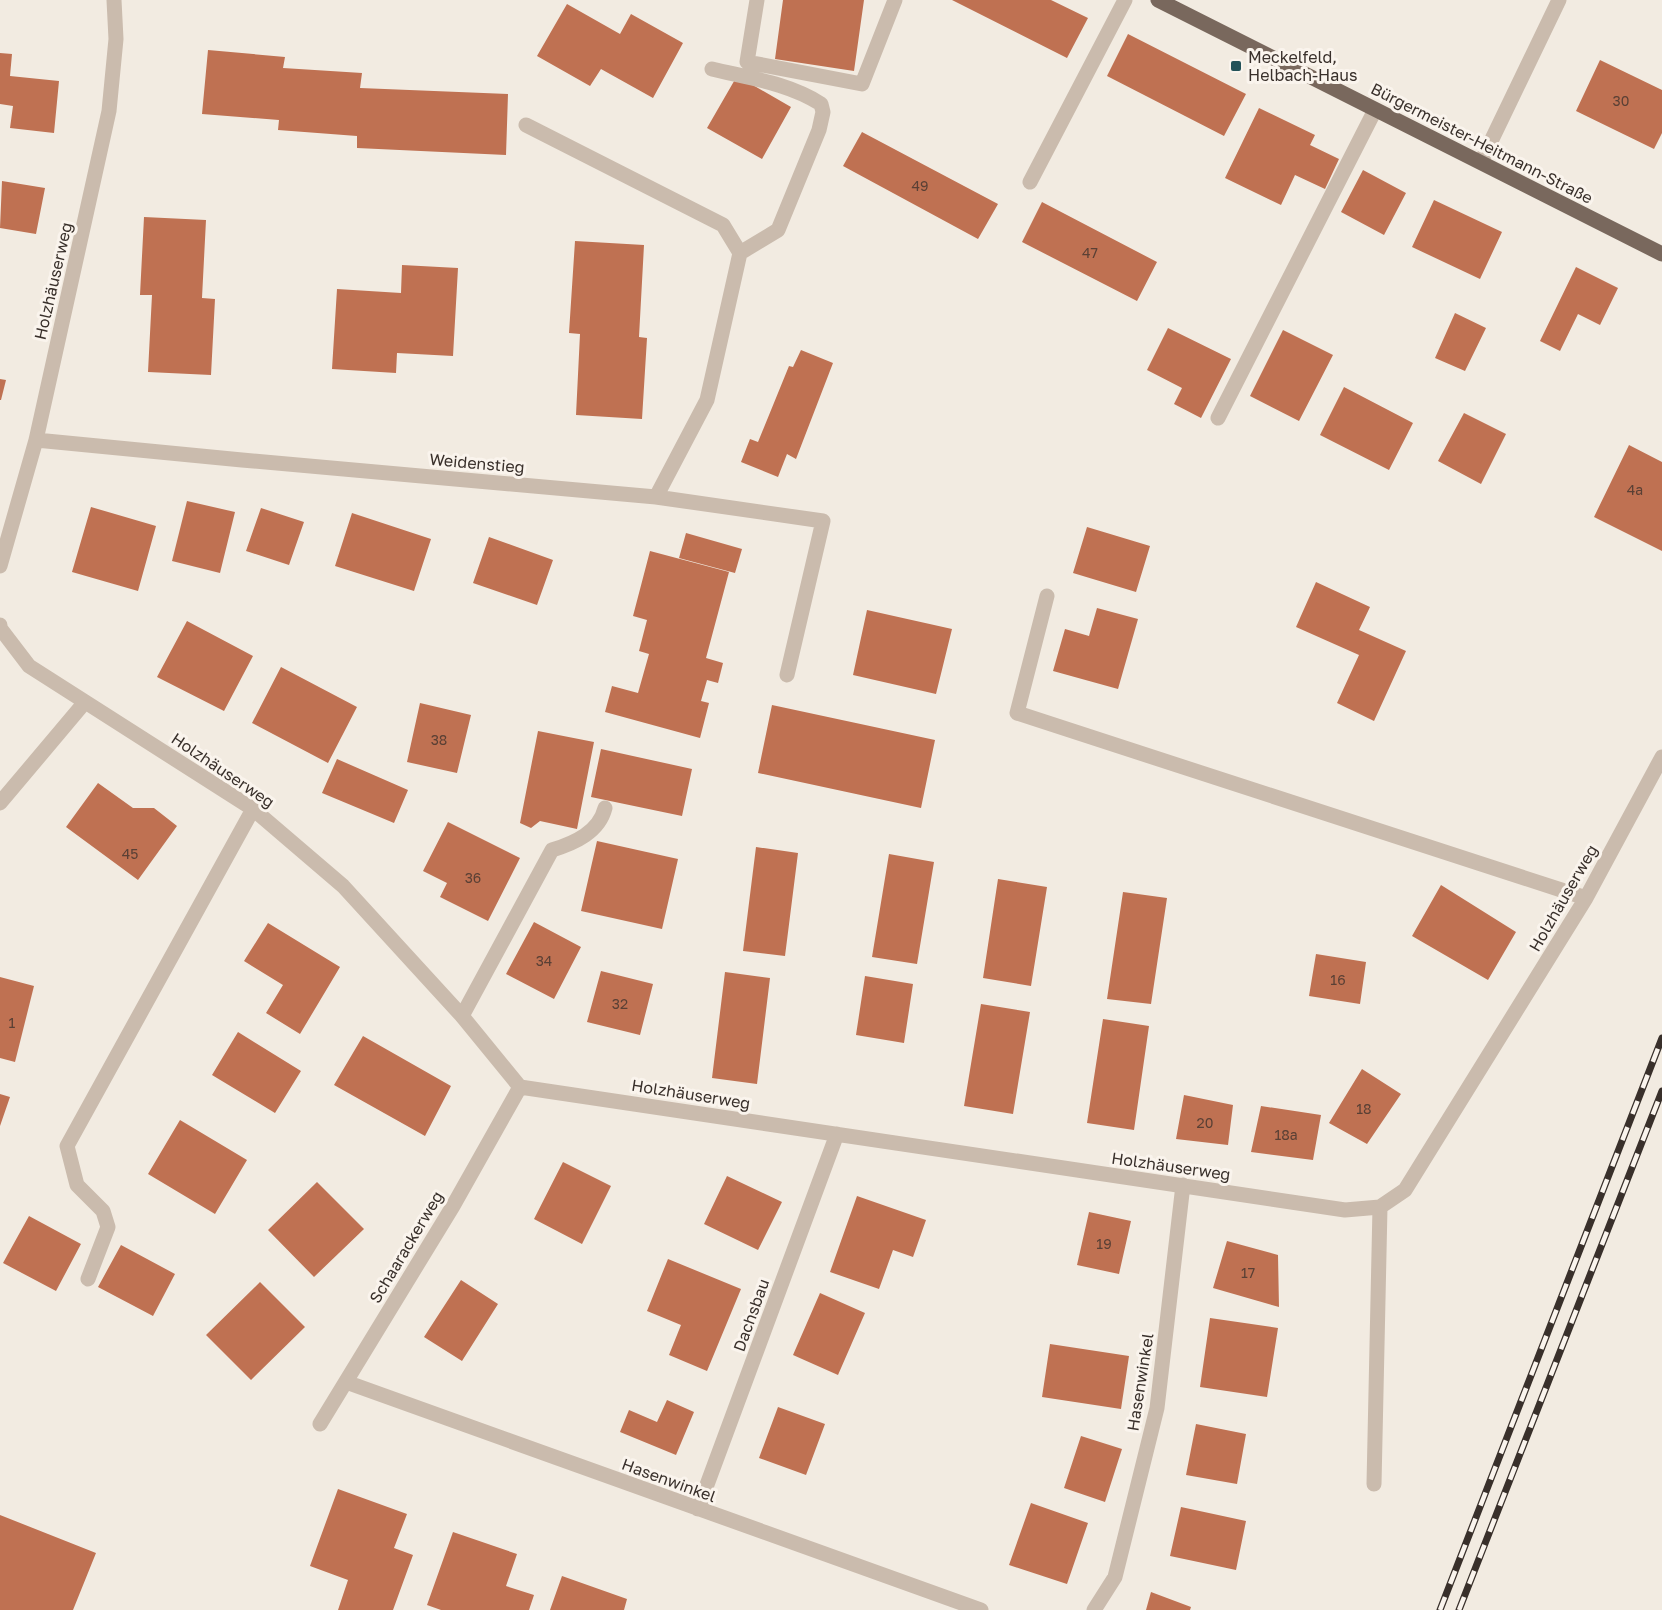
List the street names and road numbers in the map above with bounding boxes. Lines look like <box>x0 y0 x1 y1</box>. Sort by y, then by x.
street label: Bürgermeister-Heitmann-Straße <box>1368 78 1596 208</box>
street label: Holzhäuserweg <box>30 220 76 342</box>
street label: Weidenstieg <box>429 449 525 477</box>
street label: Holzhäuserweg <box>168 728 278 812</box>
street label: Holzhäuserweg <box>1524 841 1602 955</box>
street label: Holzhäuserweg <box>630 1075 752 1113</box>
street label: Holzhäuserweg <box>1110 1148 1232 1184</box>
street label: Schaarackerweg <box>365 1187 447 1307</box>
street label: Dachsbau <box>729 1276 773 1354</box>
street label: Hasenwinkel <box>1122 1332 1158 1432</box>
street label: Hasenwinkel <box>619 1454 719 1506</box>

